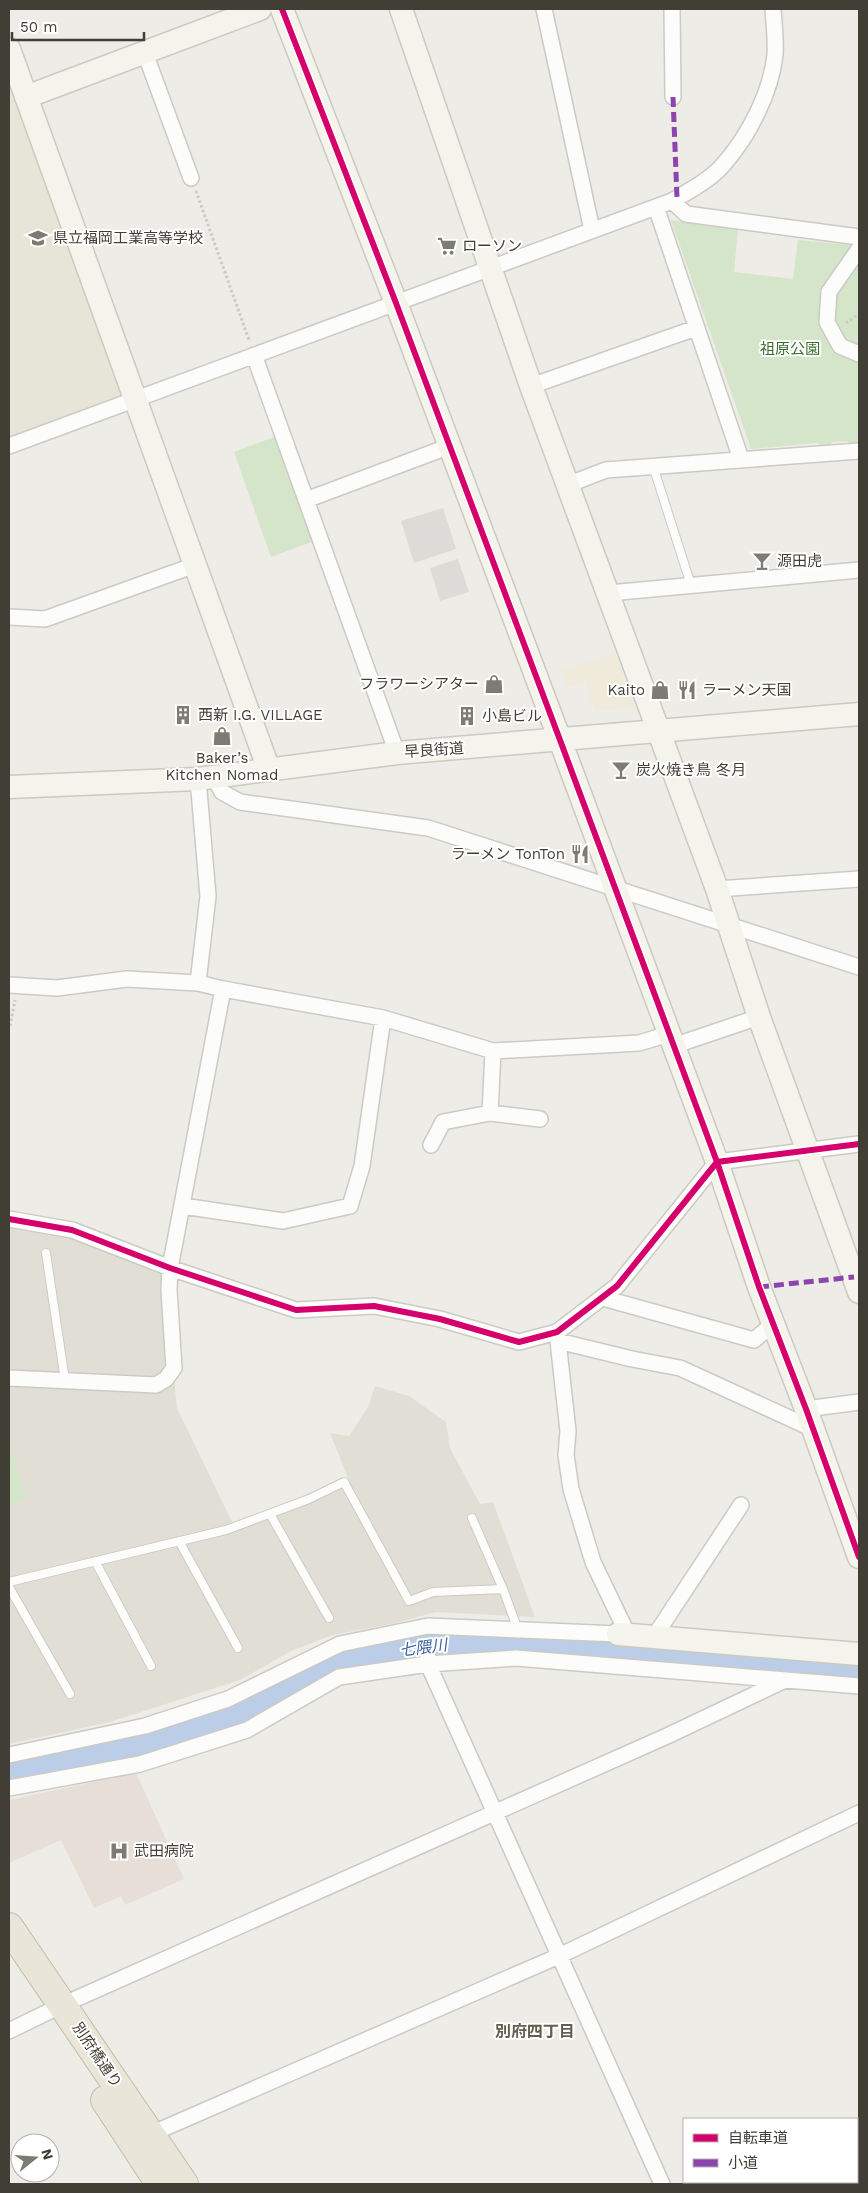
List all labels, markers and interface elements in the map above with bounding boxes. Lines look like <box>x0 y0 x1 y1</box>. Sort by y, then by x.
scale bar <box>12 10 145 42</box>
text: 50 m <box>20 18 57 36</box>
school or university icon: 県立福岡工業高等学校 <box>27 227 49 249</box>
place label: 県立福岡工業高等学校 <box>53 229 203 247</box>
supermarket icon: ローソン <box>436 235 458 257</box>
place label: ローソン <box>462 237 522 255</box>
park label: 祖原公園 <box>760 340 820 358</box>
bar icon: 源田虎 <box>751 550 773 572</box>
place label: 源田虎 <box>777 552 822 570</box>
shop icon: フラワーシアター <box>483 673 505 695</box>
place label: フラワーシアター <box>359 675 479 693</box>
shop icon: Kaito <box>649 679 671 701</box>
restaurant icon: ラーメン天国 <box>676 679 698 701</box>
place label: Kaito <box>608 681 645 699</box>
place label: ラーメン天国 <box>702 681 791 699</box>
building icon: 西新 I.G. VILLAGE <box>172 704 194 726</box>
building icon: 小島ビル <box>456 705 478 727</box>
place label: 西新 I.G. VILLAGE <box>198 706 323 724</box>
place label: 小島ビル <box>482 707 542 725</box>
shop icon: Baker’s Kitchen Nomad <box>211 725 233 747</box>
street label: 早良街道 <box>403 739 465 761</box>
place label: Baker’s Kitchen Nomad <box>166 749 278 784</box>
bar icon: 炭火焼き鳥 冬月 <box>610 759 632 781</box>
place label: 炭火焼き鳥 冬月 <box>636 761 746 779</box>
restaurant icon: ラーメン TonTon <box>569 843 591 865</box>
place label: ラーメン TonTon <box>451 845 565 863</box>
water label: 七隈川 <box>398 1635 450 1660</box>
hospital icon: 武田病院 <box>108 1840 130 1862</box>
place label: 武田病院 <box>134 1842 194 1860</box>
street label: 別府橋通り <box>69 2019 125 2091</box>
district label: 別府四丁目 <box>495 2022 575 2041</box>
legend <box>683 2118 858 2183</box>
text: 自転車道 <box>728 2129 788 2147</box>
north arrow <box>10 2133 60 2183</box>
text: N <box>38 2147 57 2161</box>
text: 小道 <box>728 2154 758 2172</box>

